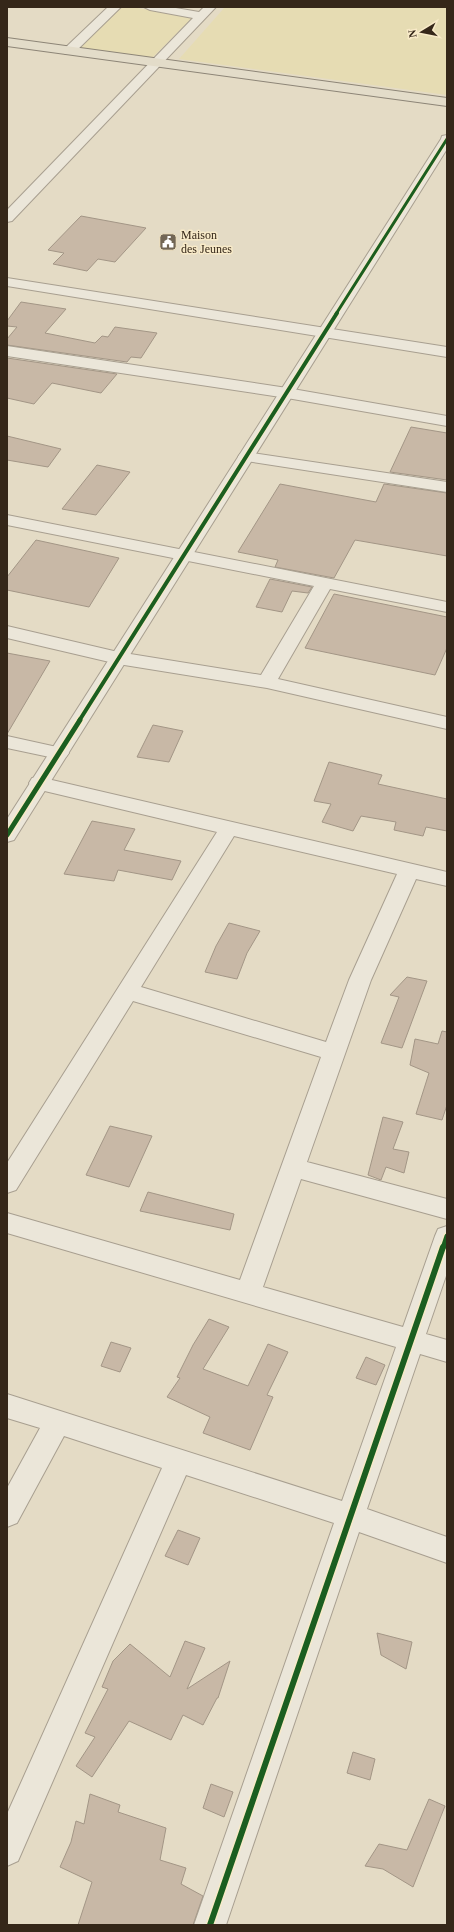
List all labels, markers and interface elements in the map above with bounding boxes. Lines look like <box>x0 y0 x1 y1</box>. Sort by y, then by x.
north arrow <box>402 12 442 52</box>
text: N <box>406 29 419 39</box>
place label: Maison des Jeunes <box>181 228 232 256</box>
public building icon: Maison des Jeunes <box>158 232 178 252</box>

